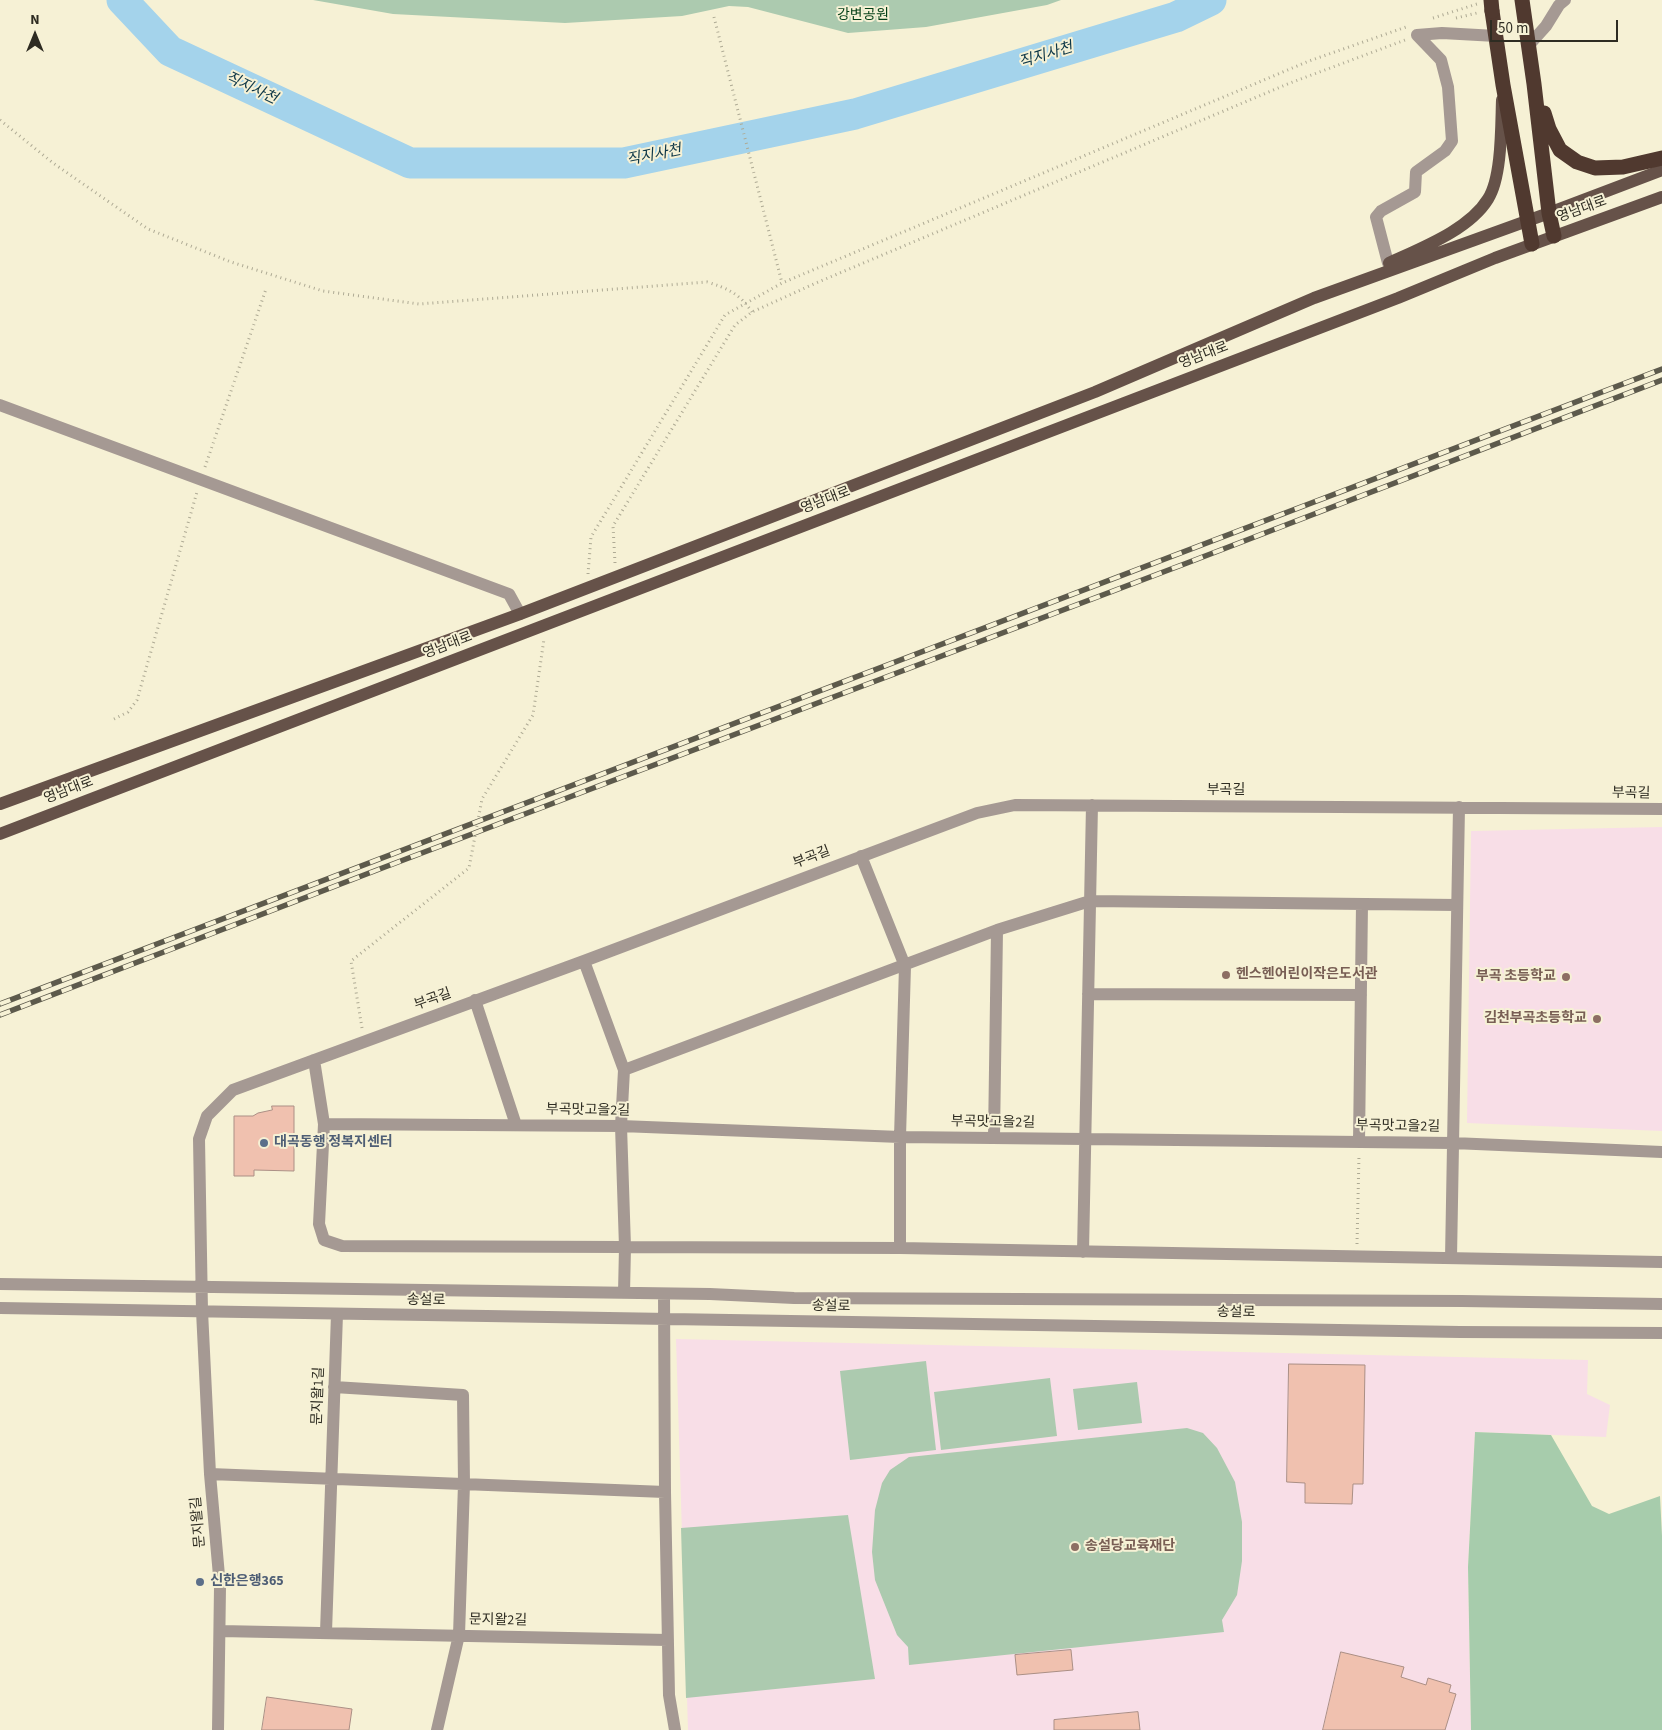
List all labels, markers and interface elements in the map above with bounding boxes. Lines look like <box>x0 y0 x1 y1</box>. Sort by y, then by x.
park label: 강변공원 <box>837 8 889 24</box>
north arrow <box>10 10 60 60</box>
text: N <box>30 10 40 30</box>
scale bar <box>1492 10 1620 42</box>
text: 50 m <box>1498 18 1528 39</box>
water label: 직지사천 <box>1017 39 1075 73</box>
water label: 직지사천 <box>222 69 280 109</box>
water label: 직지사천 <box>625 142 683 170</box>
street label: 영남대로 <box>1555 193 1609 227</box>
street label: 영남대로 <box>1177 339 1231 373</box>
street label: 영남대로 <box>799 484 853 518</box>
street label: 영남대로 <box>421 629 475 663</box>
street label: 영남대로 <box>42 774 96 808</box>
street label: 부곡길 <box>1207 783 1245 799</box>
street label: 부곡길 <box>1612 785 1650 803</box>
street label: 부곡길 <box>791 843 833 873</box>
place label: 헨스헨어린이작은도서관 <box>1236 967 1378 983</box>
marker: 헨스헨어린이작은도서관 <box>1220 969 1232 981</box>
place label: 부곡 초등학교 <box>1476 969 1556 985</box>
marker: 부곡 초등학교 <box>1560 971 1572 983</box>
street label: 부곡길 <box>412 985 454 1015</box>
place label: 김천부곡초등학교 <box>1484 1011 1587 1027</box>
marker: 김천부곡초등학교 <box>1591 1013 1603 1025</box>
street label: 부곡맛고을2길 <box>546 1102 630 1120</box>
street label: 부곡맛고을2길 <box>951 1114 1035 1132</box>
street label: 부곡맛고을2길 <box>1356 1118 1440 1136</box>
place label: 대곡동행 정복지센터 <box>274 1135 393 1151</box>
marker: 대곡동행 정복지센터 <box>258 1137 270 1149</box>
street label: 송설로 <box>407 1292 445 1310</box>
street label: 송설로 <box>812 1298 850 1316</box>
street label: 송설로 <box>1217 1304 1255 1322</box>
street label: 문지왈1길 <box>310 1366 328 1426</box>
street label: 문지왈길 <box>188 1496 210 1548</box>
place label: 송설당교육재단 <box>1085 1539 1175 1555</box>
marker: 송설당교육재단 <box>1069 1541 1081 1553</box>
place label: 신한은행365 <box>210 1574 284 1590</box>
marker: 신한은행365 <box>194 1576 206 1588</box>
street label: 문지왈2길 <box>469 1612 527 1630</box>

